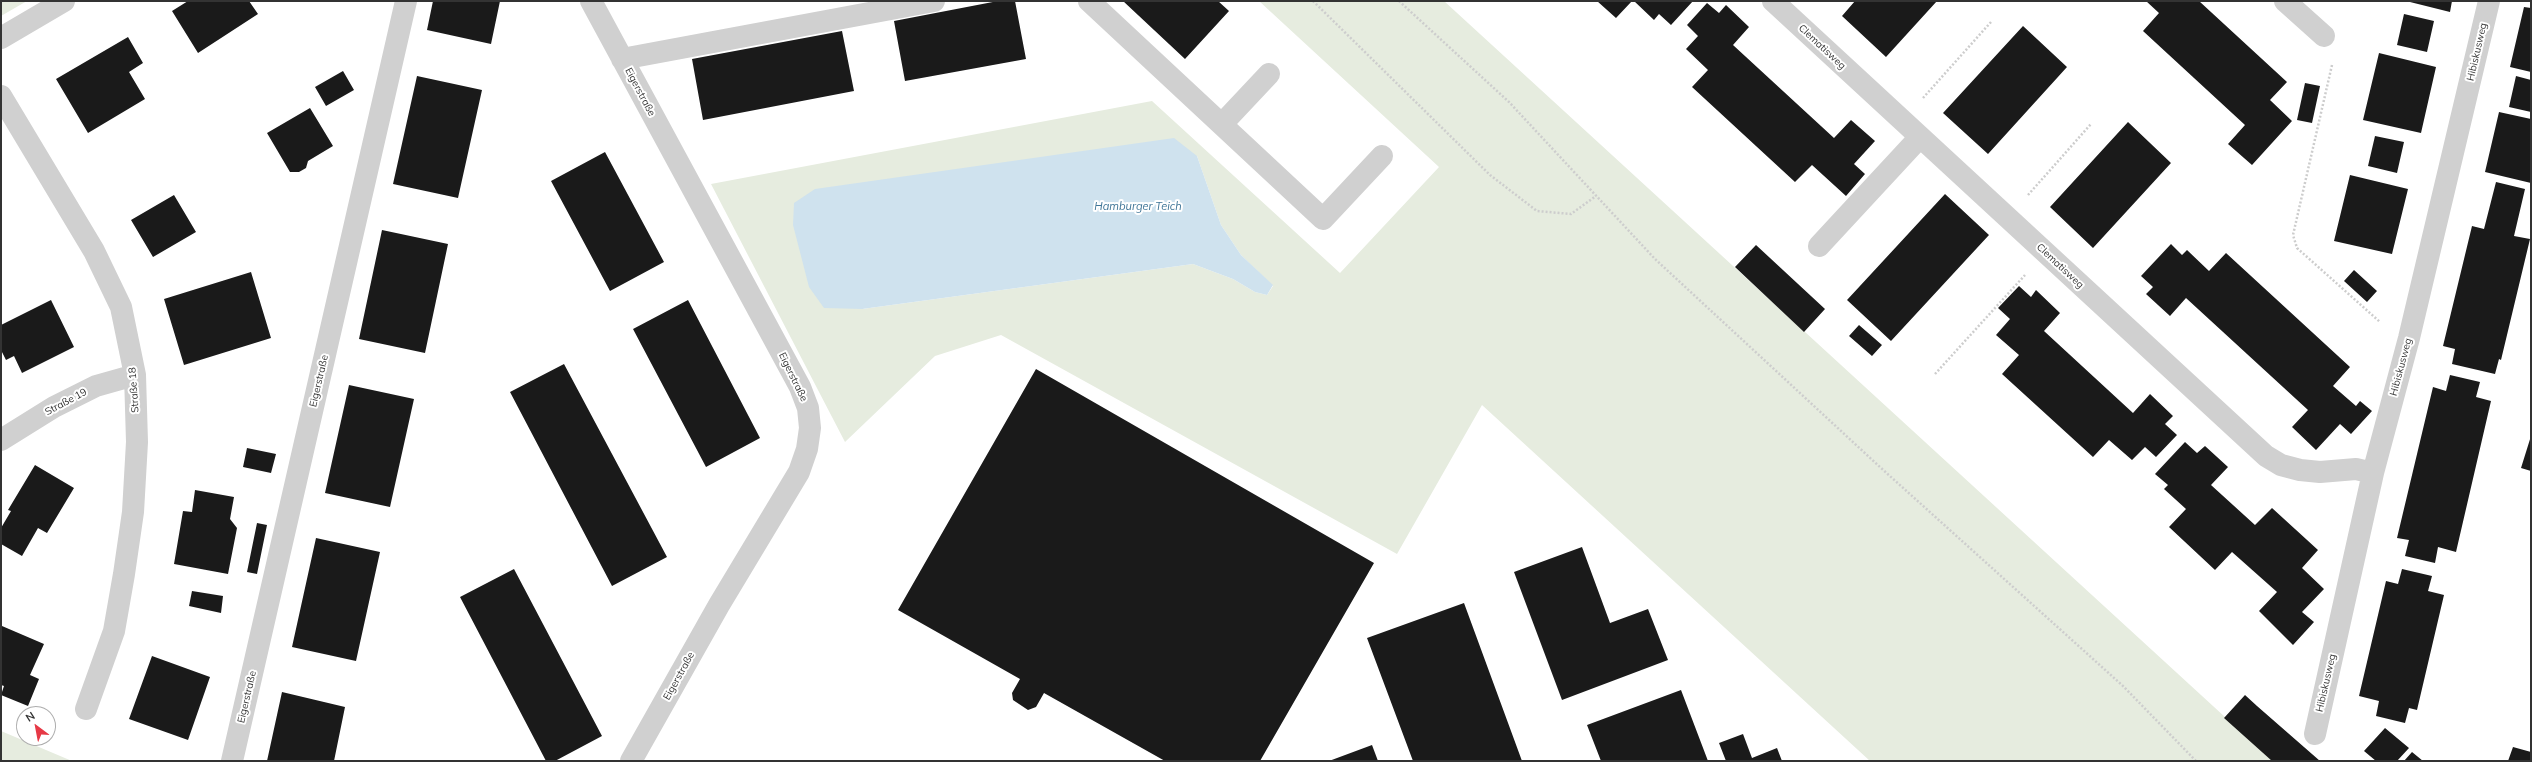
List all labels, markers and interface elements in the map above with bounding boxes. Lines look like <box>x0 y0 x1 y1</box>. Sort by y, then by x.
street label: Clematisweg <box>1796 22 1848 72</box>
street label: Hibiskusweg <box>2464 22 2490 82</box>
street label: Eigerstraße <box>622 66 658 118</box>
water label: Hamburger Teich <box>1094 200 1182 214</box>
street label: Clematisweg <box>2034 241 2086 291</box>
street label: Hibiskusweg <box>2388 337 2414 397</box>
street label: Eigerstraße <box>776 351 810 403</box>
street label: Eigerstraße <box>307 354 331 408</box>
street label: Straße 18 <box>126 367 142 413</box>
street label: Straße 19 <box>43 386 89 418</box>
street label: Eigerstraße <box>661 650 697 702</box>
street label: Hibiskusweg <box>2313 653 2339 713</box>
street label: Eigerstraße <box>235 670 259 724</box>
north arrow <box>16 706 56 746</box>
text: N <box>23 709 37 725</box>

